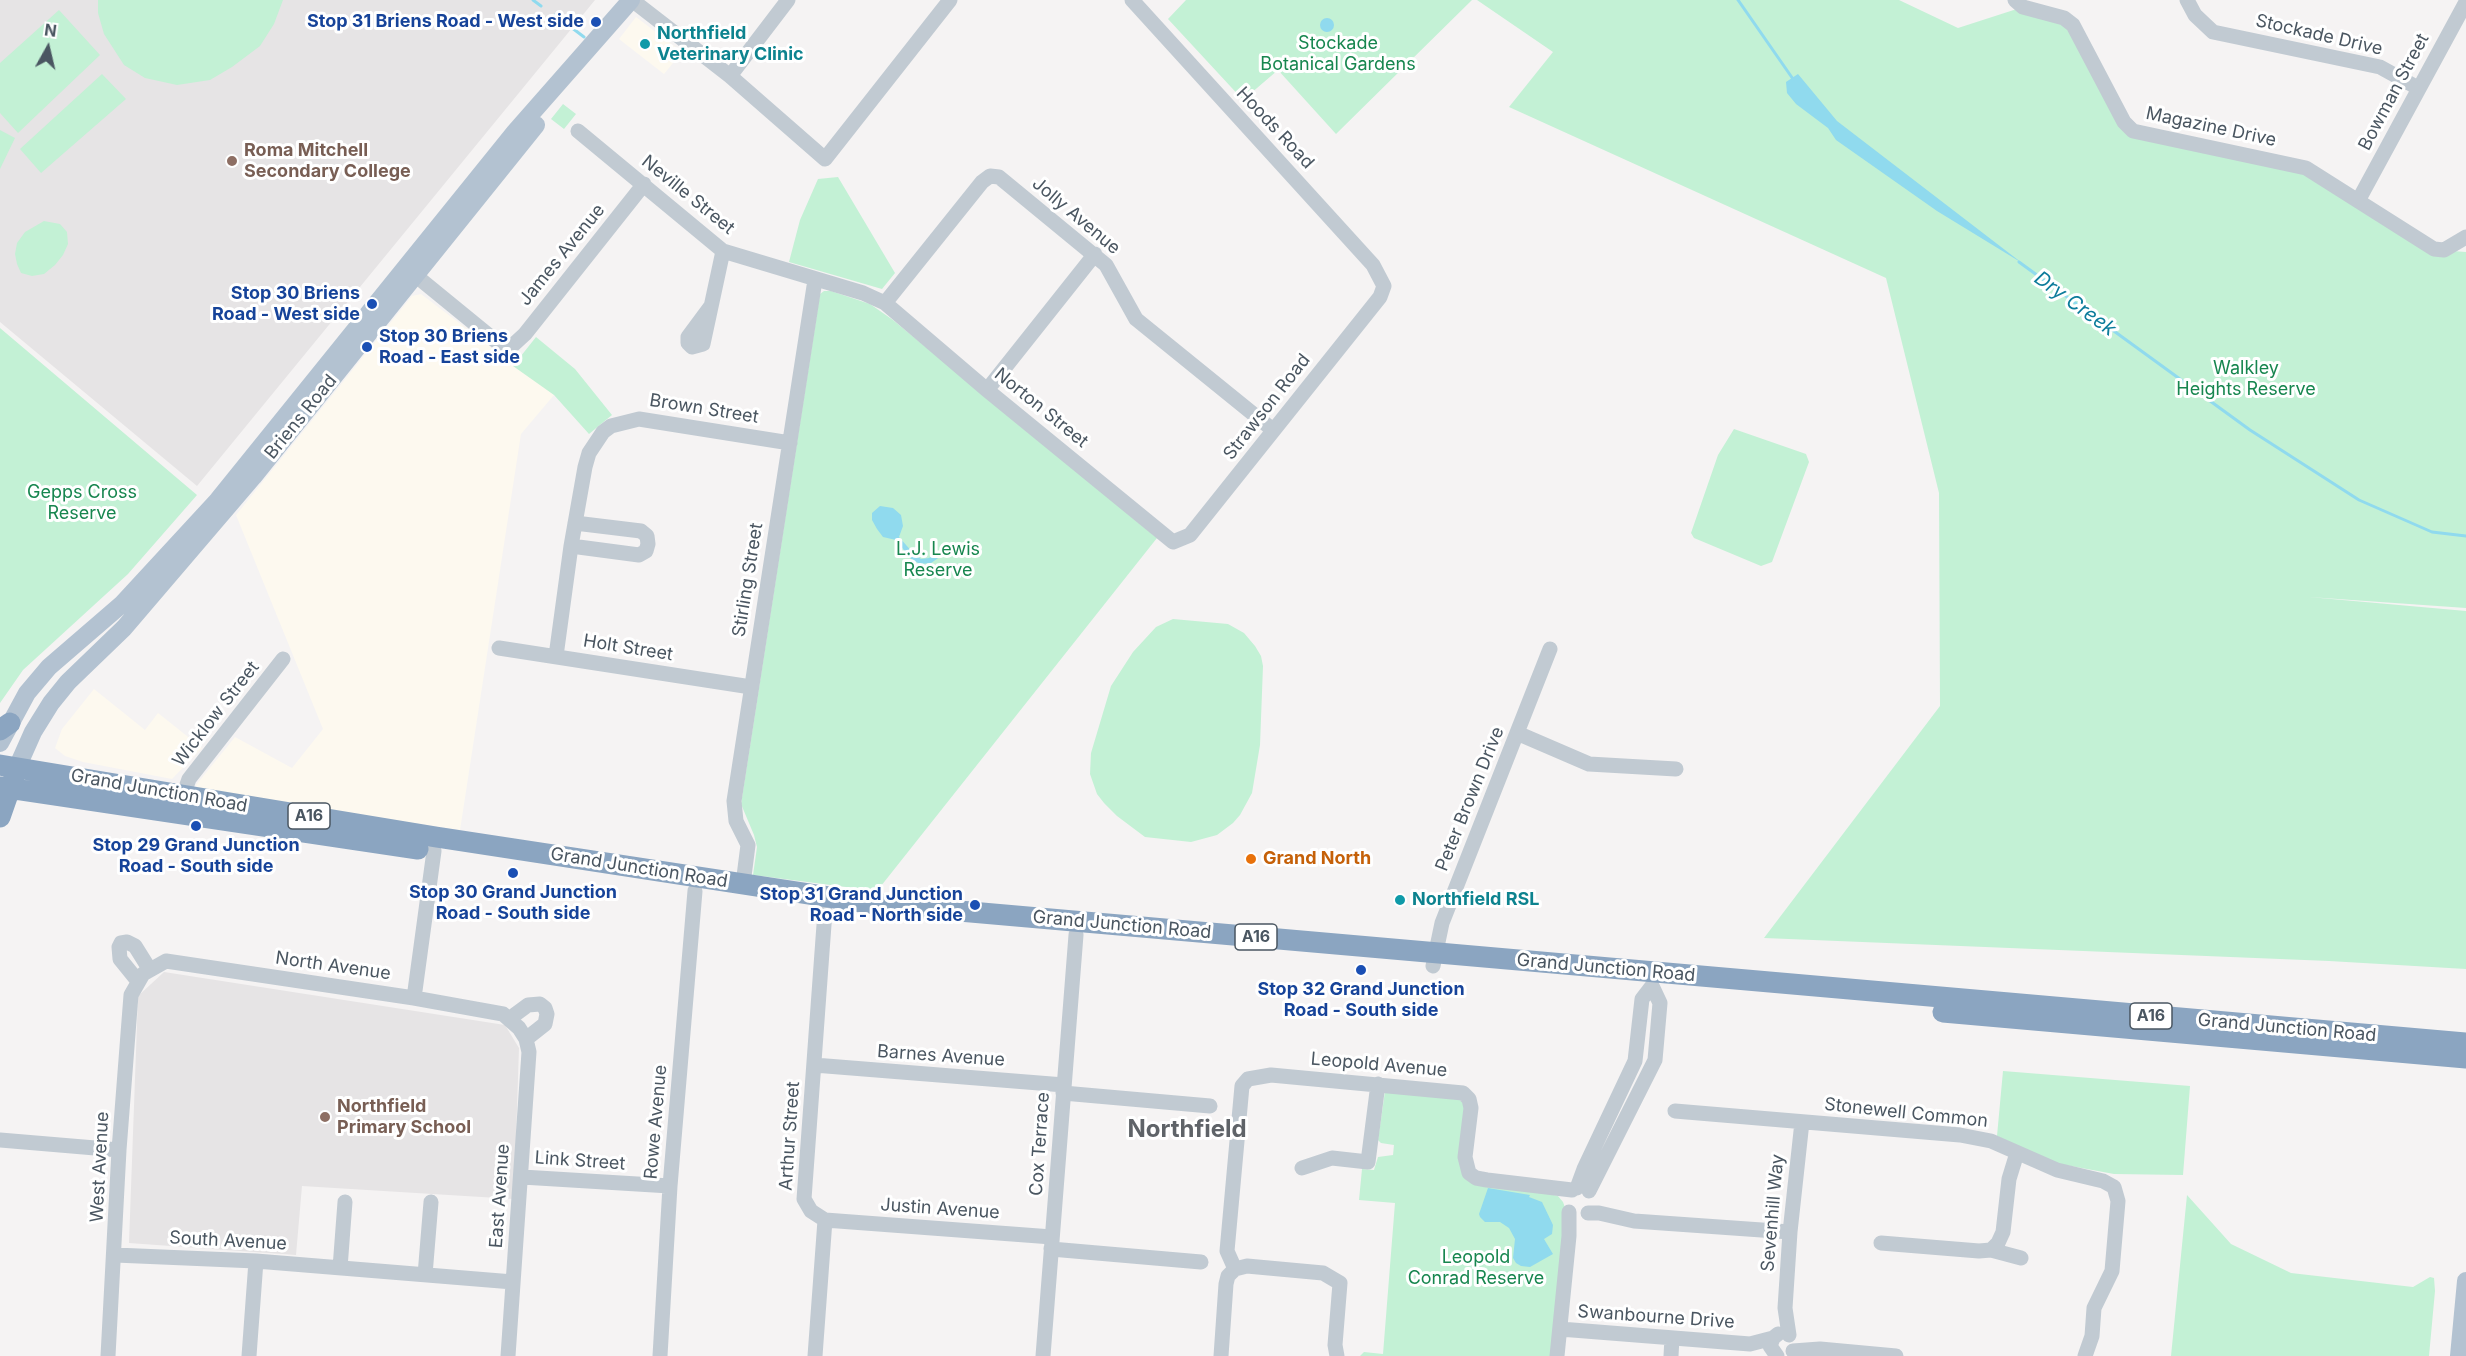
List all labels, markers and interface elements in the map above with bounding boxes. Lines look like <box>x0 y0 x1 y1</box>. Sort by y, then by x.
street label: Stockade Drive <box>2253 10 2385 60</box>
place label: Stop 31 Briens Road - West side <box>307 11 584 33</box>
marker: Stop 31 Briens Road - West side <box>589 15 603 29</box>
north arrow <box>18 18 78 78</box>
text: N <box>43 19 58 41</box>
place label: Northfield Veterinary Clinic <box>657 23 804 66</box>
street label: Bowman Street <box>2354 30 2434 154</box>
park label: Stockade Botanical Gardens <box>1260 33 1416 76</box>
marker: Northfield Veterinary Clinic <box>638 37 652 51</box>
street label: Hoods Road <box>1232 83 1318 173</box>
street label: Magazine Drive <box>2144 103 2278 151</box>
place label: Roma Mitchell Secondary College <box>244 140 411 182</box>
street label: Neville Street <box>637 151 739 239</box>
marker: Roma Mitchell Secondary College <box>225 154 239 168</box>
street label: Jolly Avenue <box>1028 173 1124 259</box>
street label: James Avenue <box>514 200 610 310</box>
water label: Dry Creek <box>2030 266 2120 342</box>
place label: Stop 30 Briens Road - West side <box>212 283 360 326</box>
marker: Stop 30 Briens Road - West side <box>365 297 379 311</box>
place label: Stop 30 Briens Road - East side <box>379 326 520 368</box>
marker: Stop 30 Briens Road - East side <box>360 340 374 354</box>
street label: Strawson Road <box>1219 350 1315 464</box>
park label: Walkley Heights Reserve <box>2176 358 2316 400</box>
street label: Norton Street <box>990 364 1092 452</box>
street label: Briens Road <box>260 370 342 464</box>
street label: Brown Street <box>648 390 760 428</box>
park label: Gepps Cross Reserve <box>27 482 137 524</box>
street label: Stirling Street <box>728 521 768 639</box>
park label: L.J. Lewis Reserve <box>896 539 980 582</box>
street label: Holt Street <box>582 630 674 666</box>
street label: Wicklow Street <box>168 657 264 771</box>
street label: Peter Brown Drive <box>1431 724 1509 874</box>
street label: Grand Junction Road <box>69 765 249 817</box>
road number: A16 <box>288 803 330 829</box>
marker: Stop 29 Grand Junction Road - South side <box>189 819 203 833</box>
place label: Stop 29 Grand Junction Road - South side <box>92 835 300 878</box>
street label: Grand Junction Road <box>549 843 729 893</box>
place label: Grand North <box>1263 848 1371 870</box>
marker: Grand North <box>1244 852 1258 866</box>
marker: Stop 30 Grand Junction Road - South side <box>506 866 520 880</box>
place label: Stop 30 Grand Junction Road - South side <box>409 882 617 924</box>
place label: Stop 31 Grand Junction Road - North side <box>759 884 963 926</box>
place label: Northfield RSL <box>1412 889 1539 911</box>
marker: Northfield RSL <box>1393 893 1407 907</box>
marker: Stop 31 Grand Junction Road - North side <box>968 898 982 912</box>
street label: Grand Junction Road <box>1032 906 1212 944</box>
road number: A16 <box>1235 924 1277 950</box>
street label: North Avenue <box>274 947 392 985</box>
street label: Grand Junction Road <box>1516 949 1696 987</box>
marker: Stop 32 Grand Junction Road - South side <box>1354 963 1368 977</box>
place label: Stop 32 Grand Junction Road - South side <box>1257 979 1465 1022</box>
road number: A16 <box>2130 1003 2172 1029</box>
street label: Grand Junction Road <box>2197 1009 2377 1047</box>
street label: Barnes Avenue <box>876 1041 1006 1071</box>
street label: Leopold Avenue <box>1310 1048 1448 1082</box>
street label: Rowe Avenue <box>640 1064 672 1180</box>
street label: Arthur Street <box>775 1081 805 1191</box>
street label: Cox Terrace <box>1026 1091 1054 1197</box>
street label: Stonewell Common <box>1823 1094 1989 1132</box>
place label: Northfield Primary School <box>337 1096 471 1138</box>
marker: Northfield Primary School <box>318 1110 332 1124</box>
street label: West Avenue <box>86 1111 114 1223</box>
district label: Northfield <box>1127 1116 1247 1144</box>
street label: East Avenue <box>486 1143 514 1249</box>
street label: Link Street <box>534 1147 626 1175</box>
street label: Sevenhill Way <box>1757 1153 1789 1273</box>
street label: Justin Avenue <box>880 1194 1000 1224</box>
street label: South Avenue <box>169 1227 287 1255</box>
park label: Leopold Conrad Reserve <box>1408 1247 1544 1290</box>
street label: Swanbourne Drive <box>1577 1301 1735 1333</box>

